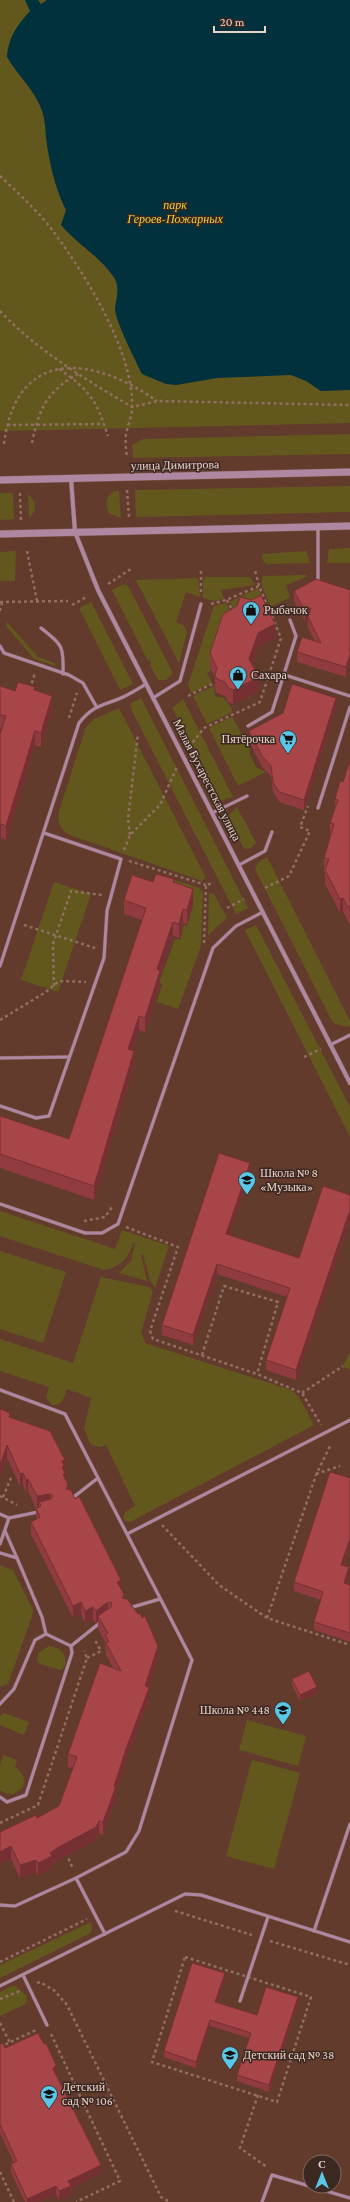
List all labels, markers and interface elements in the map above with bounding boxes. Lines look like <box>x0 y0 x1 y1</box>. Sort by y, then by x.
scale bar <box>214 8 265 34</box>
text: 20 m <box>220 15 245 29</box>
park label: парк Героев-Пожарных <box>126 198 223 226</box>
street label: улица Димитрова <box>131 457 220 473</box>
shop icon: Рыбачок <box>241 600 261 625</box>
place label: Рыбачок <box>264 603 308 617</box>
shop icon: Сахара <box>228 665 248 690</box>
place label: Сахара <box>251 668 287 682</box>
street label: Малая Бухарестская улица <box>170 717 244 844</box>
supermarket icon: Пятёрочка <box>278 729 298 754</box>
place label: Пятёрочка <box>222 732 276 746</box>
place label: Школа № 8 «Музыка» <box>260 1166 318 1194</box>
school or university icon: Школа № 8 «Музыка» <box>237 1170 257 1195</box>
school or university icon: Школа № 448 <box>273 1700 293 1725</box>
place label: Школа № 448 <box>200 1703 270 1717</box>
school or university icon: Детский сад № 38 <box>220 2045 240 2070</box>
place label: Детский сад № 38 <box>243 2048 334 2062</box>
place label: Детский сад № 106 <box>62 2080 113 2108</box>
school or university icon: Детский сад № 106 <box>39 2084 59 2109</box>
north arrow <box>302 2154 342 2194</box>
text: С <box>318 2158 326 2170</box>

